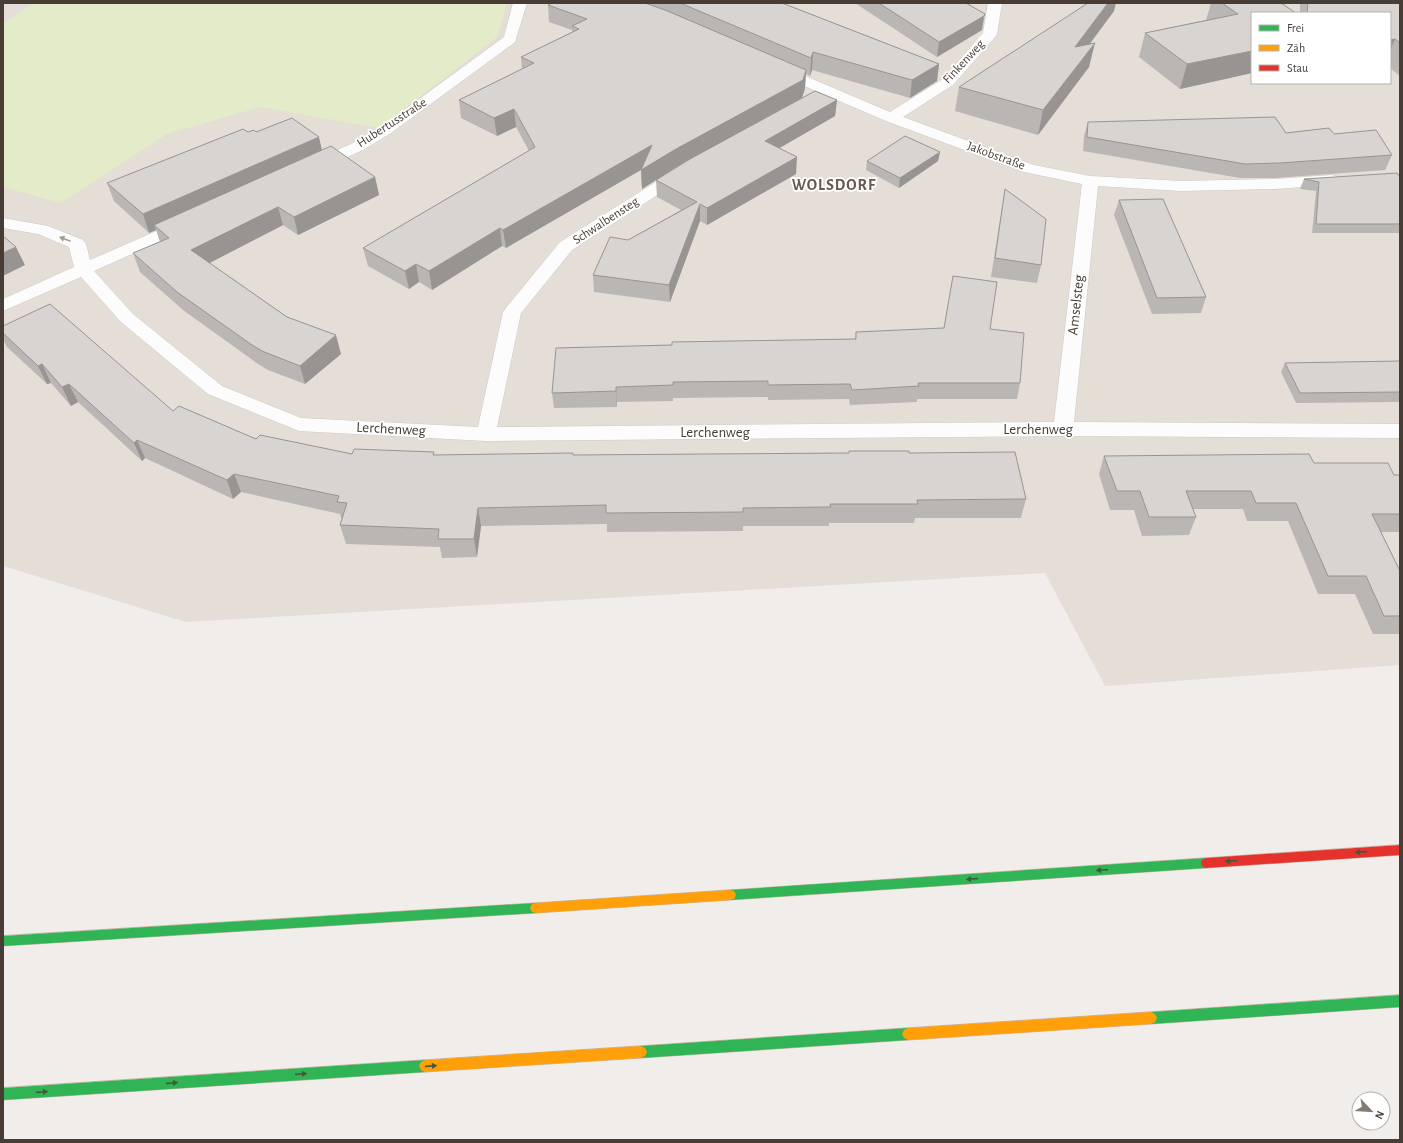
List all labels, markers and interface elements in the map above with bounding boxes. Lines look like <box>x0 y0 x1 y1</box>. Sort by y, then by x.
legend <box>1251 12 1391 84</box>
text: Frei <box>1287 22 1304 34</box>
street label: Finkenweg <box>941 37 988 86</box>
text: Zäh <box>1287 42 1305 54</box>
text: Stau <box>1287 62 1308 74</box>
street label: Hubertusstraße <box>355 96 429 150</box>
street label: Jakobstraße <box>965 139 1027 173</box>
district label: WOLSDORF <box>792 177 876 193</box>
street label: Schwalbensteg <box>571 195 642 247</box>
one-way arrow <box>59 236 71 242</box>
street label: Amselsteg <box>1065 273 1087 336</box>
street label: Lerchenweg <box>356 420 427 438</box>
street label: Lerchenweg <box>1003 422 1074 437</box>
street label: Lerchenweg <box>680 425 751 440</box>
one-way arrow <box>1355 849 1367 856</box>
one-way arrow <box>1225 858 1237 865</box>
one-way arrow <box>1096 866 1108 873</box>
one-way arrow <box>966 875 978 882</box>
one-way arrow <box>425 1062 437 1069</box>
one-way arrow <box>295 1071 307 1078</box>
one-way arrow <box>166 1080 178 1087</box>
one-way arrow <box>36 1088 48 1095</box>
north arrow <box>1351 1091 1391 1131</box>
text: N <box>1373 1109 1386 1121</box>

